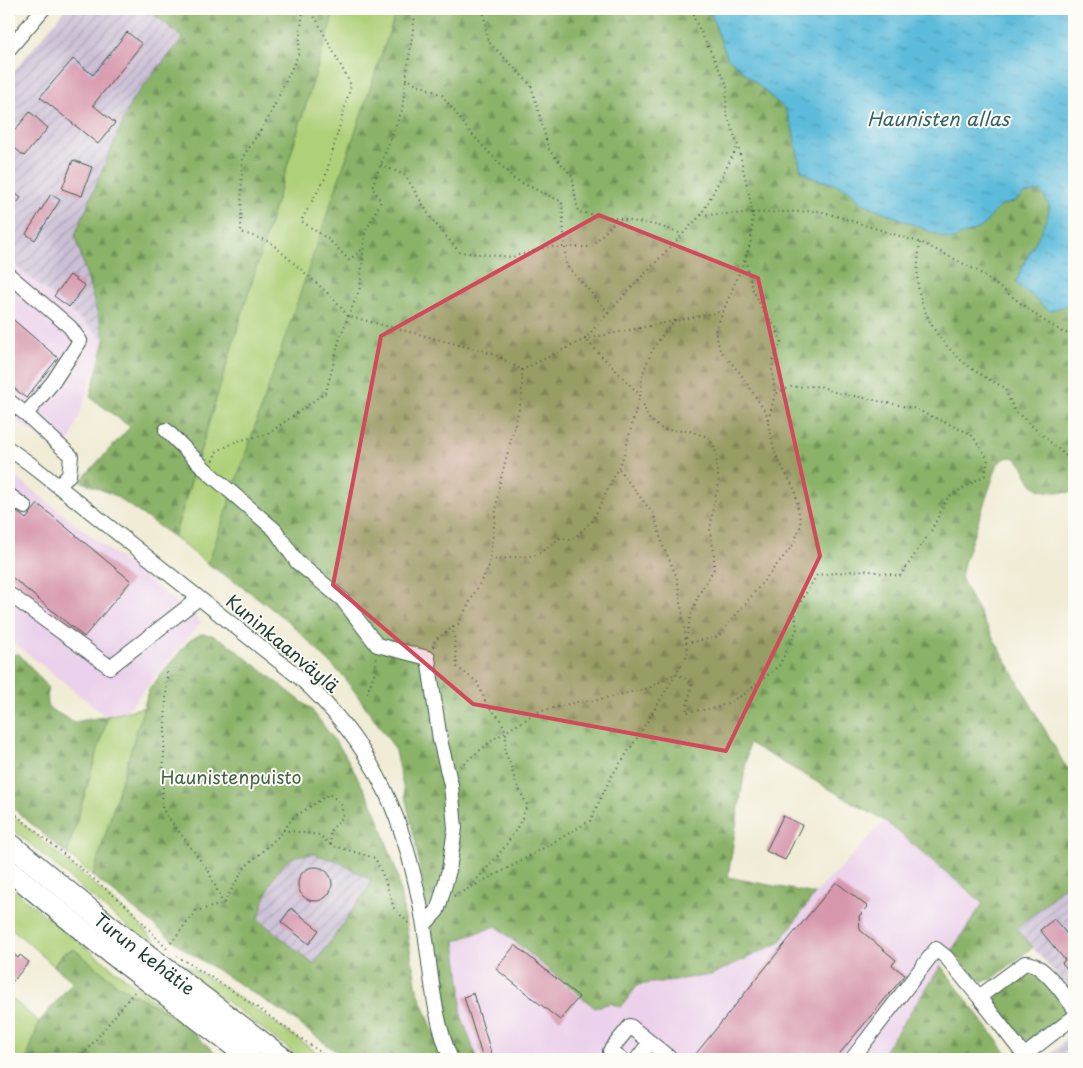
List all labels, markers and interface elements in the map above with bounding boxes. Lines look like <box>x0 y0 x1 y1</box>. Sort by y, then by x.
water label: Haunisten allas <box>867 104 1011 132</box>
street label: Kuninkaanväylä <box>221 588 346 699</box>
park label: Haunistenpuisto <box>160 763 302 790</box>
street label: Turun kehätie <box>89 905 201 1001</box>

